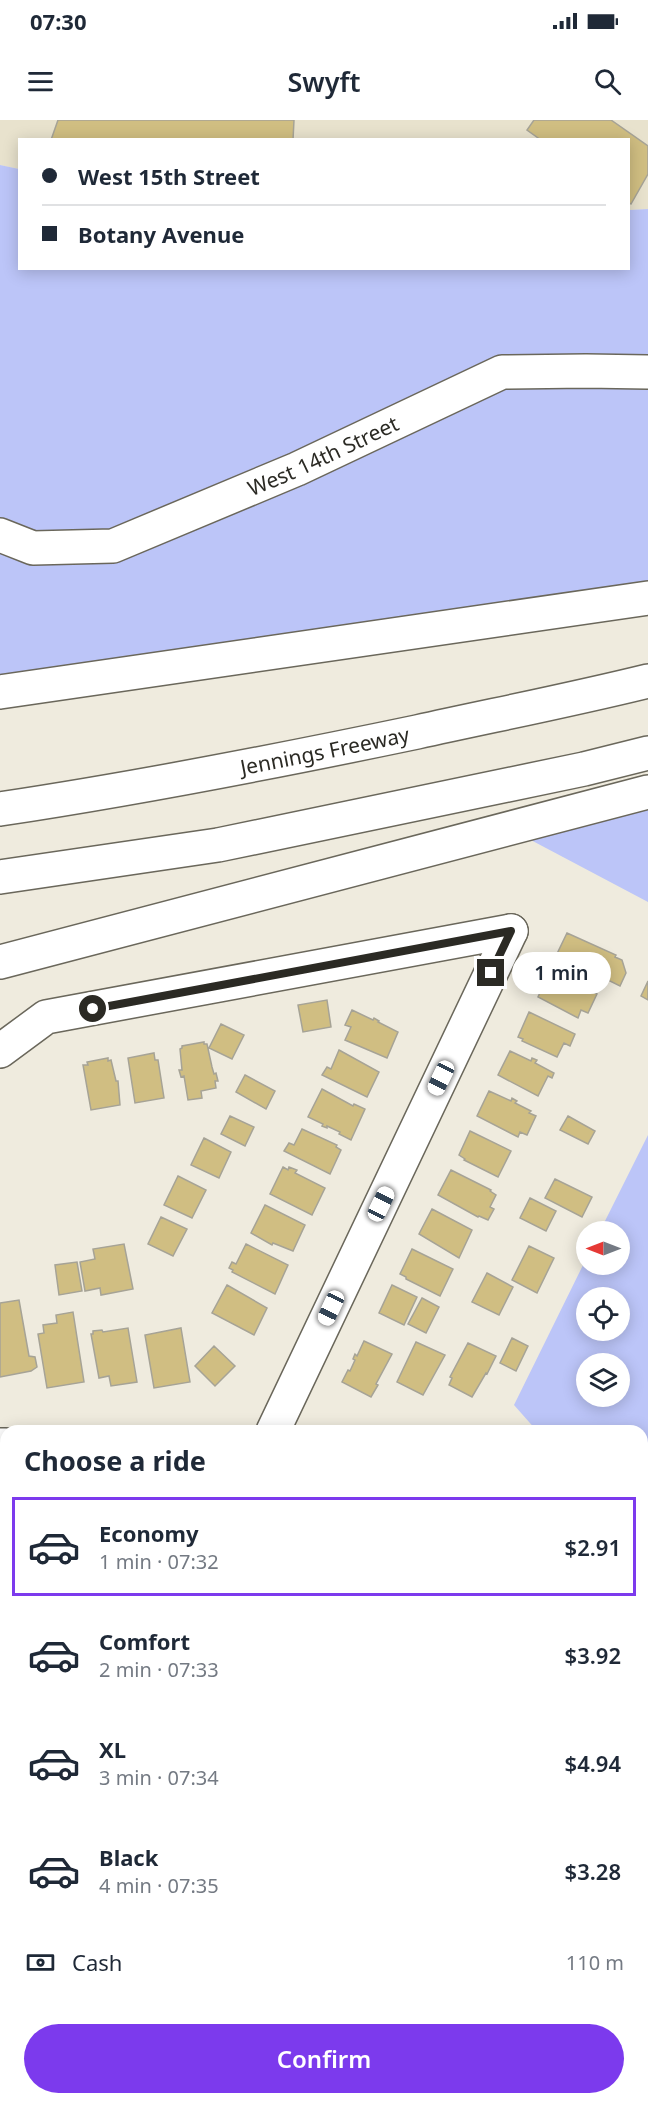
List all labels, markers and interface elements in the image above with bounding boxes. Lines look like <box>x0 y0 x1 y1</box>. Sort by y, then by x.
text: 07:30 <box>30 6 87 36</box>
text: Swyft <box>287 63 361 100</box>
icon: menu <box>24 65 57 98</box>
icon: search <box>591 65 624 98</box>
text: West 15th Street <box>78 161 260 191</box>
text: Botany Avenue <box>78 219 244 249</box>
street label: West 14th Street <box>243 409 403 502</box>
street label: Jennings Freeway <box>236 720 412 782</box>
callout: 1 min <box>512 952 611 994</box>
route end <box>477 959 504 986</box>
text: 1 min <box>534 959 589 986</box>
route start <box>79 995 106 1022</box>
car <box>425 1058 457 1098</box>
car <box>365 1184 397 1224</box>
north arrow <box>576 1221 630 1275</box>
map controls <box>576 1221 630 1407</box>
button: locate <box>576 1287 630 1341</box>
car <box>315 1288 347 1328</box>
button: layers <box>576 1353 630 1407</box>
text: Choose a ride <box>24 1442 206 1479</box>
text: Economy <box>99 1518 198 1548</box>
icon: car <box>27 1520 81 1574</box>
text: $2.91 <box>565 1532 621 1562</box>
text: 1 min · 07:32 <box>99 1548 219 1575</box>
text: Comfort <box>99 1626 190 1656</box>
icon: car <box>27 1628 81 1682</box>
text: $3.92 <box>565 1640 621 1670</box>
text: 2 min · 07:33 <box>99 1656 219 1683</box>
text: XL <box>99 1734 126 1764</box>
icon: car <box>27 1736 81 1790</box>
text: $4.94 <box>565 1748 621 1778</box>
text: 3 min · 07:34 <box>99 1764 219 1791</box>
text: Black <box>99 1842 158 1872</box>
icon: car <box>27 1844 81 1898</box>
text: $3.28 <box>565 1856 621 1886</box>
text: 4 min · 07:35 <box>99 1872 219 1899</box>
icon: cash <box>24 1946 57 1979</box>
text: Cash <box>72 1947 122 1977</box>
text: 110 m <box>566 1949 624 1976</box>
button: Confirm <box>24 2024 624 2093</box>

